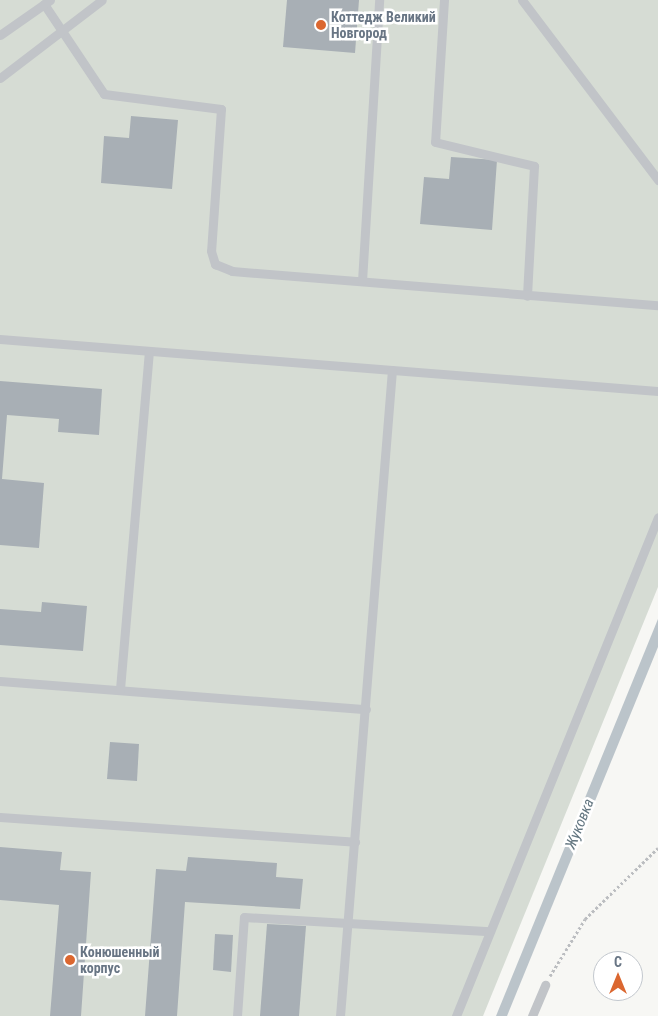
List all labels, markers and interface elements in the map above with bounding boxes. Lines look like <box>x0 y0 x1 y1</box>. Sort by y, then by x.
place label: Коттедж Великий Новгород <box>331 9 436 41</box>
marker: Коттедж Великий Новгород <box>315 19 327 31</box>
water label: Жуковка <box>562 796 598 852</box>
place label: Конюшенный корпус <box>80 944 160 976</box>
north arrow <box>593 951 643 1001</box>
marker: Конюшенный корпус <box>64 954 76 966</box>
text: С <box>614 954 622 970</box>

